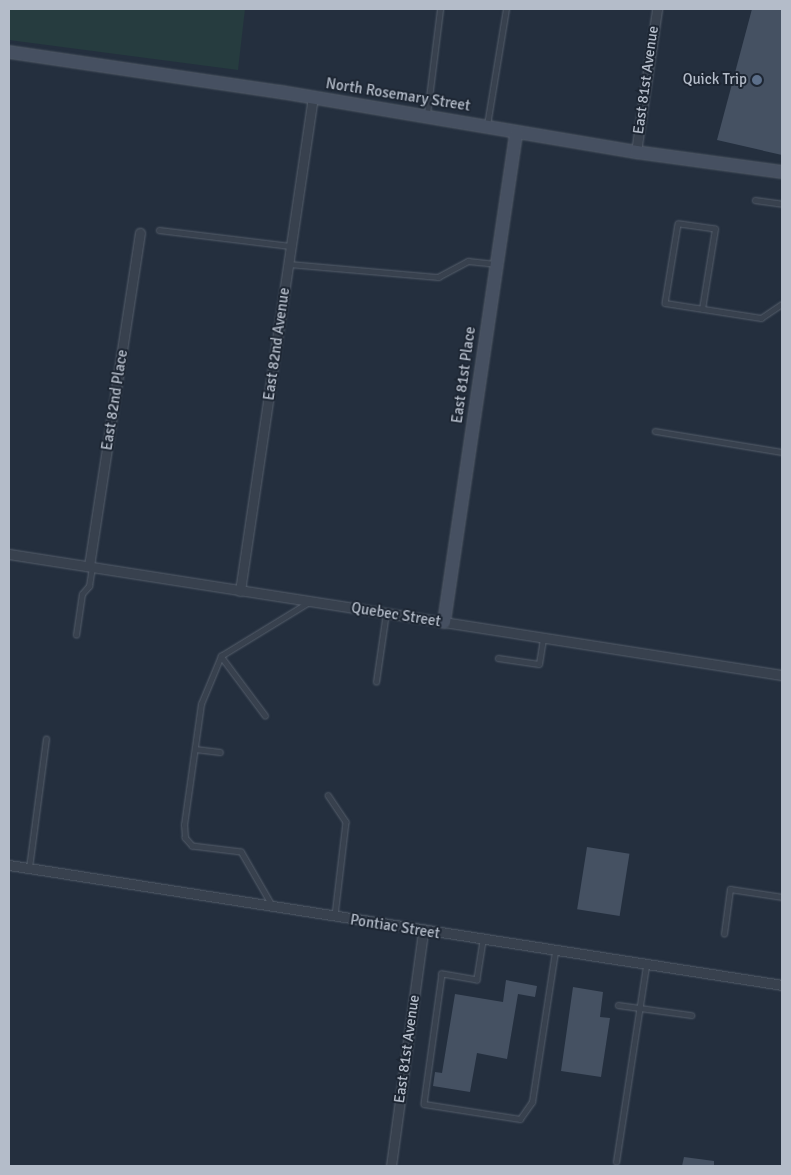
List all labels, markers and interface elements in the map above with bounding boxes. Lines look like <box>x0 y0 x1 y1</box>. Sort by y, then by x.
street label: East 81st Avenue <box>629 25 663 135</box>
place label: Quick Trip <box>683 71 747 89</box>
marker: Quick Trip <box>751 74 763 86</box>
street label: North Rosemary Street <box>324 75 472 115</box>
street label: East 82nd Avenue <box>260 286 294 402</box>
street label: East 81st Place <box>448 326 480 424</box>
street label: East 82nd Place <box>98 348 132 452</box>
street label: Quebec Street <box>350 599 442 631</box>
street label: Pontiac Street <box>349 911 441 943</box>
street label: East 81st Avenue <box>390 994 424 1104</box>

